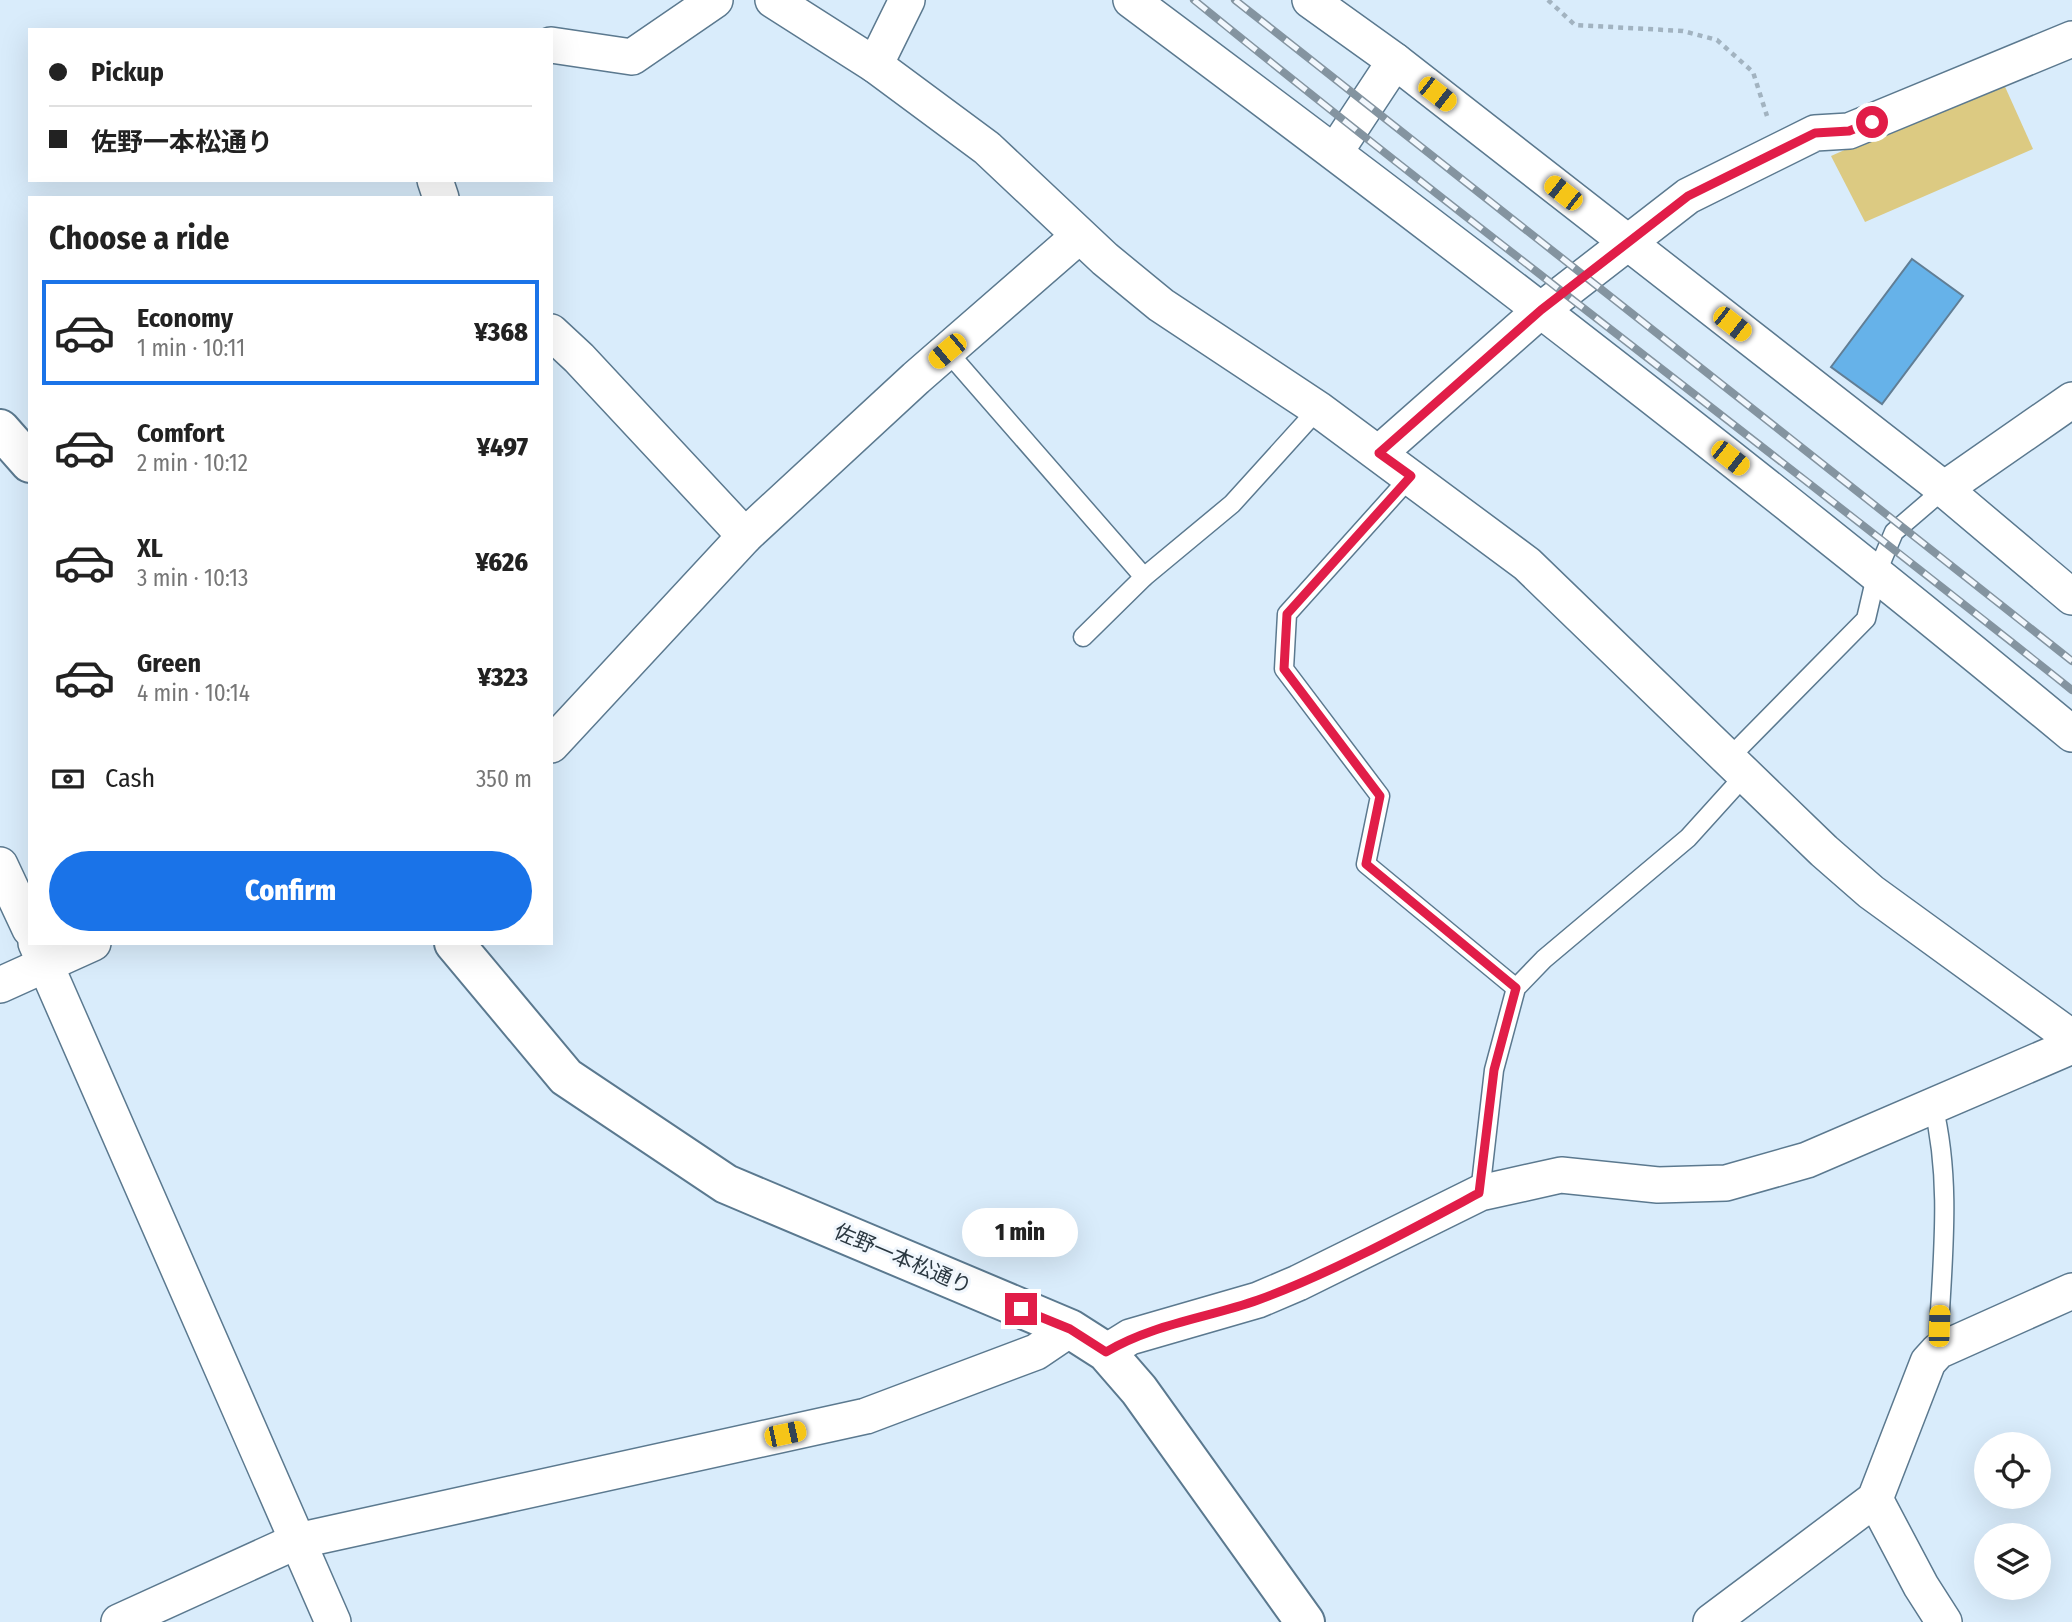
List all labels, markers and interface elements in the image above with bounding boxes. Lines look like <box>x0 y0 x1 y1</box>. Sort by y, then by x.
text: Pickup <box>91 57 164 88</box>
car <box>1414 73 1461 115</box>
route start <box>1856 106 1888 138</box>
text: 佐野一本松通り <box>91 127 273 158</box>
car <box>1540 172 1587 214</box>
text: Choose a ride <box>49 219 230 257</box>
icon: car <box>53 301 116 364</box>
text: Economy <box>137 303 233 334</box>
car <box>1709 303 1756 345</box>
text: ¥368 <box>474 317 528 348</box>
car <box>925 329 970 373</box>
text: 1 min · 10:11 <box>137 334 245 362</box>
icon: car <box>53 416 116 479</box>
text: Comfort <box>137 418 225 449</box>
text: ¥497 <box>477 432 528 463</box>
car <box>1707 437 1754 479</box>
text: 2 min · 10:12 <box>137 449 248 477</box>
icon: car <box>53 531 116 594</box>
text: XL <box>137 533 163 564</box>
text: ¥626 <box>475 547 528 578</box>
text: 3 min · 10:13 <box>137 564 248 592</box>
icon: car <box>53 646 116 709</box>
text: Green <box>137 648 201 679</box>
text: ¥323 <box>478 662 528 693</box>
text: 4 min · 10:14 <box>137 679 250 707</box>
icon: cash <box>49 760 87 798</box>
text: Cash <box>105 763 155 794</box>
text: 350 m <box>476 765 532 793</box>
button: Confirm <box>49 851 532 931</box>
callout: 1 min <box>963 1208 1079 1256</box>
street label: 佐野一本松通り <box>830 1218 976 1300</box>
text: 1 min <box>995 1218 1045 1246</box>
route end <box>1005 1293 1037 1325</box>
car <box>1928 1305 1951 1347</box>
car <box>763 1419 808 1449</box>
map controls <box>1974 1432 2051 1600</box>
button: locate <box>1974 1432 2051 1509</box>
button: layers <box>1974 1523 2051 1600</box>

